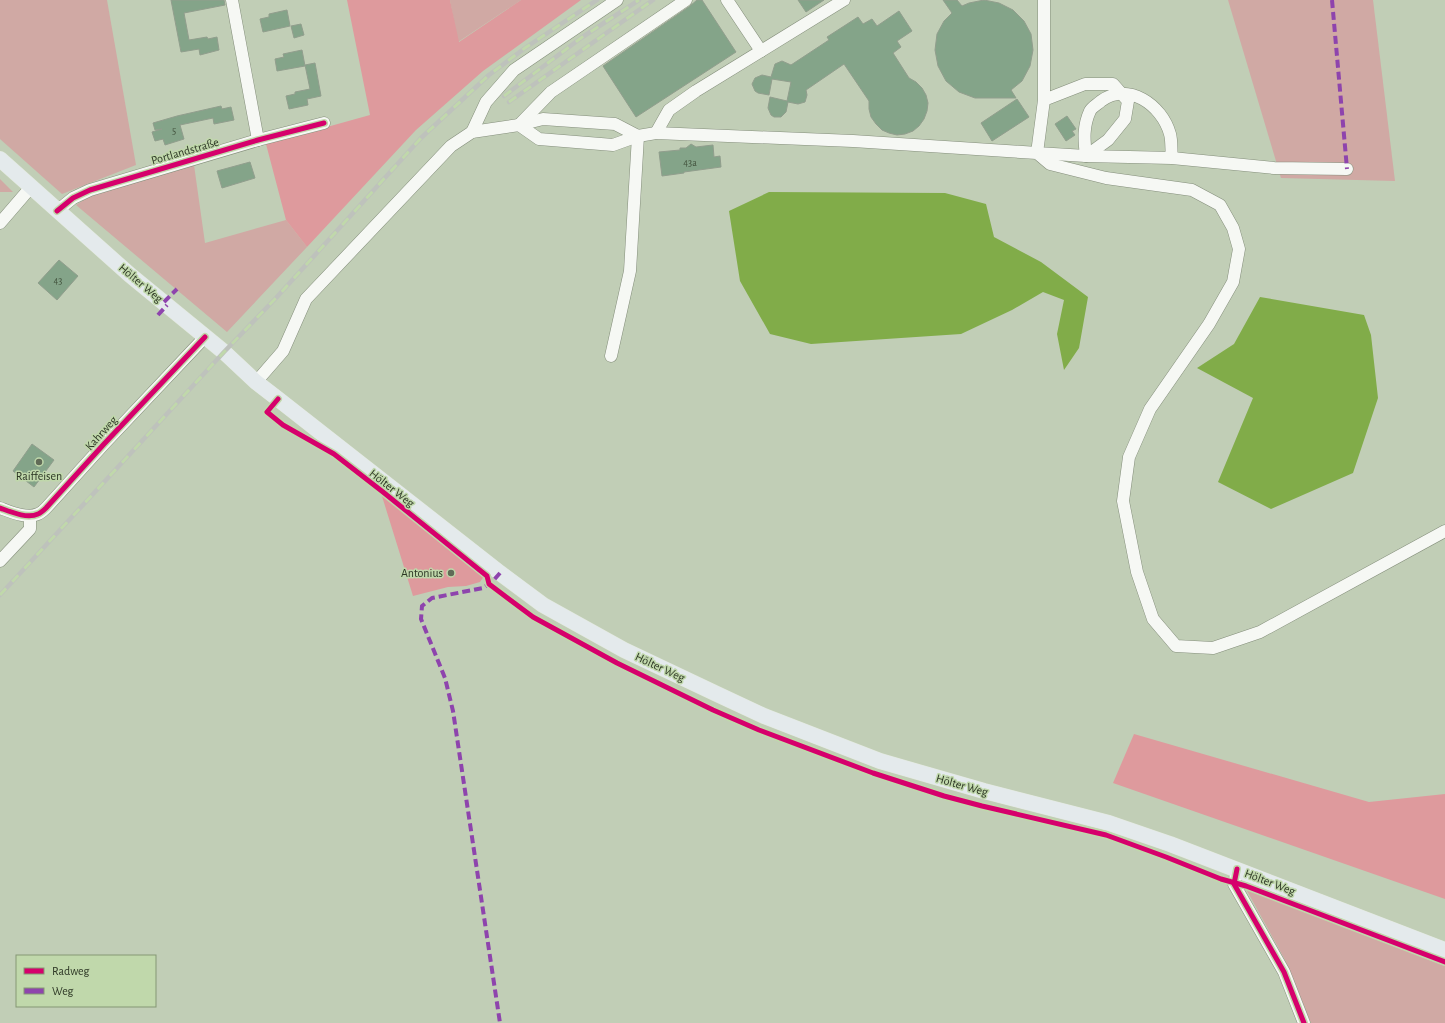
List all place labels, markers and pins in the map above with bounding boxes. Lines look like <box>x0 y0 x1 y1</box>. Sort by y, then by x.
marker: Raiffeisen <box>34 457 44 467</box>
place label: Raiffeisen <box>16 470 62 482</box>
place label: Antonius <box>401 567 443 579</box>
marker: Antonius <box>446 568 456 578</box>

